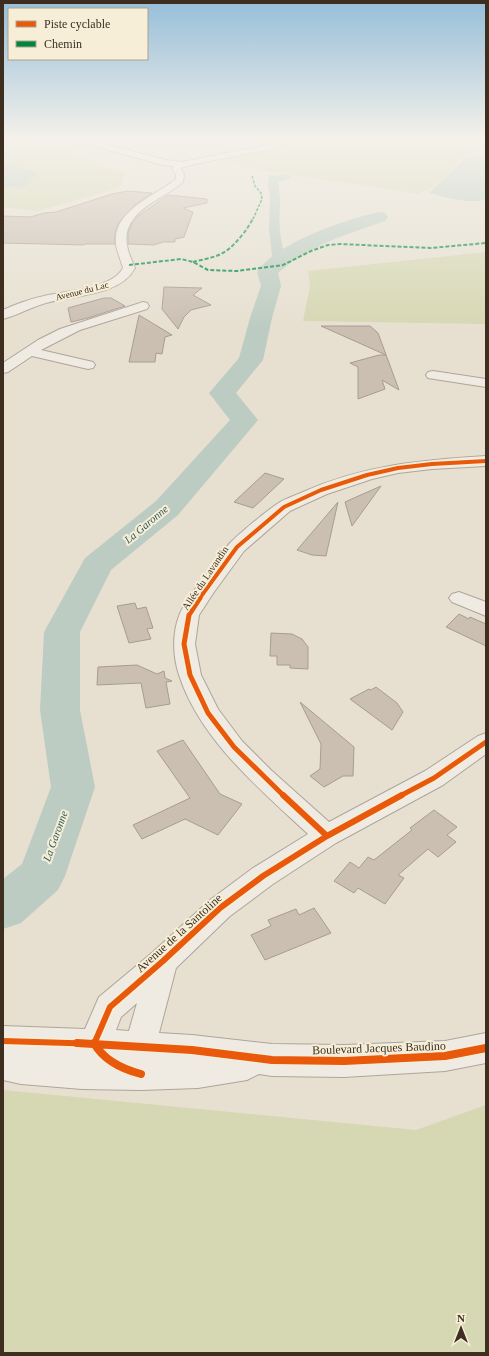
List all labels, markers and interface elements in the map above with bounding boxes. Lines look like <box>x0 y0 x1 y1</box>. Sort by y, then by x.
legend <box>8 8 148 60</box>
text: Piste cyclable <box>44 17 110 31</box>
text: Chemin <box>44 37 82 51</box>
street label: Avenue du Lac <box>54 280 110 302</box>
water label: La Garonne <box>121 502 170 546</box>
street label: Allée du Lavandin <box>180 544 230 612</box>
water label: La Garonne <box>40 809 70 864</box>
street label: Avenue de la Santoline <box>133 891 225 975</box>
street label: Boulevard Jacques Baudino <box>312 1039 446 1057</box>
north arrow <box>441 1308 481 1348</box>
text: N <box>457 1312 465 1324</box>

